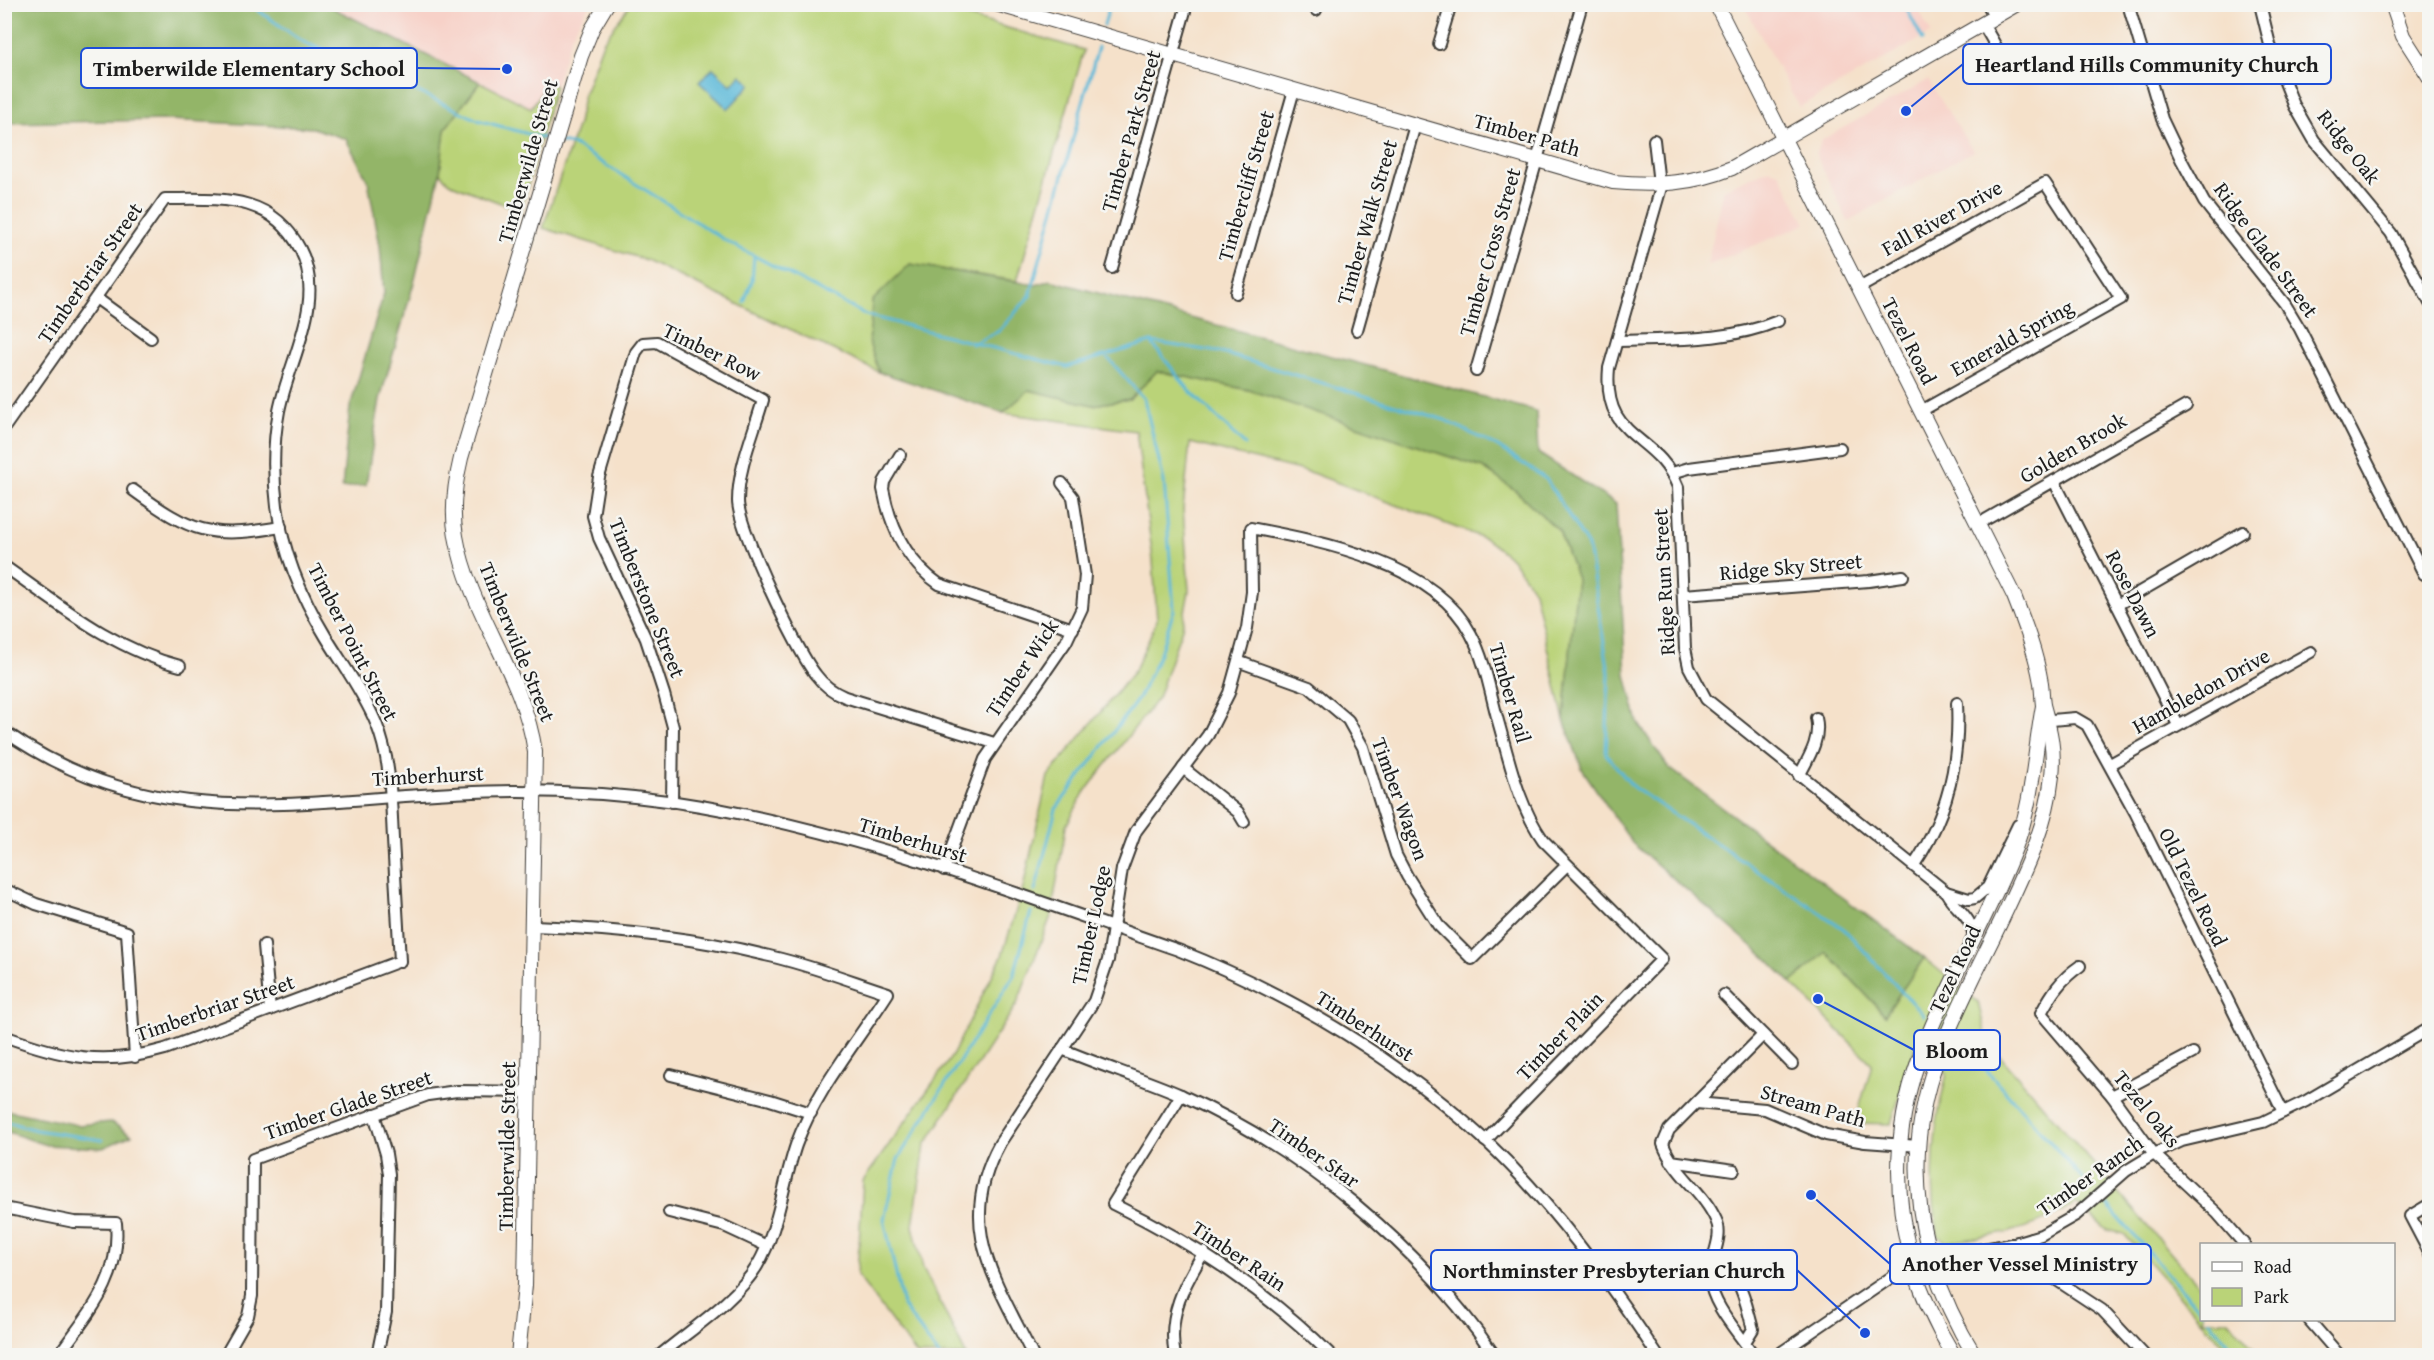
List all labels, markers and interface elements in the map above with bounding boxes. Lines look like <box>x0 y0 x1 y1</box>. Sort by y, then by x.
callout: Heartland Hills Community Church <box>1963 44 2331 84</box>
street label: Timber Park Street <box>1093 46 1169 215</box>
callout: Timberwilde Elementary School <box>81 48 417 88</box>
text: Heartland Hills Community Church <box>1975 48 2319 80</box>
text: Timberwilde Elementary School <box>93 52 405 84</box>
street label: Timberwilde Street <box>489 74 566 247</box>
street label: Ridge Oak <box>2310 103 2389 191</box>
street label: Timber Path <box>1470 105 1584 165</box>
street label: Timbercliff Street <box>1209 106 1282 265</box>
street label: Timber Walk Street <box>1328 135 1405 308</box>
street label: Timber Cross Street <box>1451 164 1529 340</box>
street label: Fall River Drive <box>1876 171 2008 264</box>
street label: Ridge Glade Street <box>2207 175 2327 324</box>
street label: Timberbriar Street <box>29 195 150 350</box>
street label: Emerald Spring <box>1945 291 2079 384</box>
street label: Tezel Road <box>1874 292 1945 391</box>
street label: Timber Row <box>658 314 767 389</box>
street label: Golden Brook <box>2014 404 2132 491</box>
street label: Ridge Run Street <box>1644 507 1683 656</box>
street label: Timberstone Street <box>601 513 694 683</box>
street label: Ridge Sky Street <box>1718 545 1864 588</box>
street label: Rose Dawn <box>2098 545 2169 643</box>
street label: Timber Point Street <box>300 557 407 727</box>
street label: Timberwilde Street <box>471 557 564 727</box>
street label: Timber Wick <box>977 612 1066 723</box>
street label: Timber Rail <box>1481 639 1540 747</box>
street label: Hambledon Drive <box>2126 640 2275 741</box>
street label: Timber Wagon <box>1364 733 1437 865</box>
street label: Timberhurst <box>371 757 485 794</box>
street label: Timberhurst <box>855 808 972 871</box>
street label: Old Tezel Road <box>2151 822 2236 952</box>
street label: Timber Lodge <box>1063 862 1118 987</box>
street label: Tezel Road <box>1921 919 1989 1018</box>
street label: Timberbriar Street <box>131 966 299 1049</box>
street label: Timberhurst <box>1310 982 1421 1069</box>
street label: Timber Plain <box>1509 984 1610 1087</box>
callout: Bloom <box>1914 1030 2000 1070</box>
text: Bloom <box>1926 1034 1988 1066</box>
street label: Timberwilde Street <box>490 1060 523 1231</box>
street label: Timber Glade Street <box>260 1061 437 1148</box>
street label: Tezel Oaks <box>2106 1063 2188 1154</box>
street label: Stream Path <box>1757 1076 1870 1135</box>
street label: Timber Star <box>1262 1110 1366 1196</box>
street label: Timber Ranch <box>2030 1127 2149 1224</box>
street label: Timber Rain <box>1186 1212 1293 1299</box>
legend <box>2200 1243 2395 1321</box>
callout: Another Vessel Ministry <box>1890 1244 2151 1284</box>
text: Another Vessel Ministry <box>1902 1247 2139 1279</box>
callout: Northminster Presbyterian Church <box>1431 1250 1797 1290</box>
text: Road <box>2254 1253 2292 1280</box>
text: Northminster Presbyterian Church <box>1443 1254 1785 1286</box>
text: Park <box>2254 1283 2290 1310</box>

